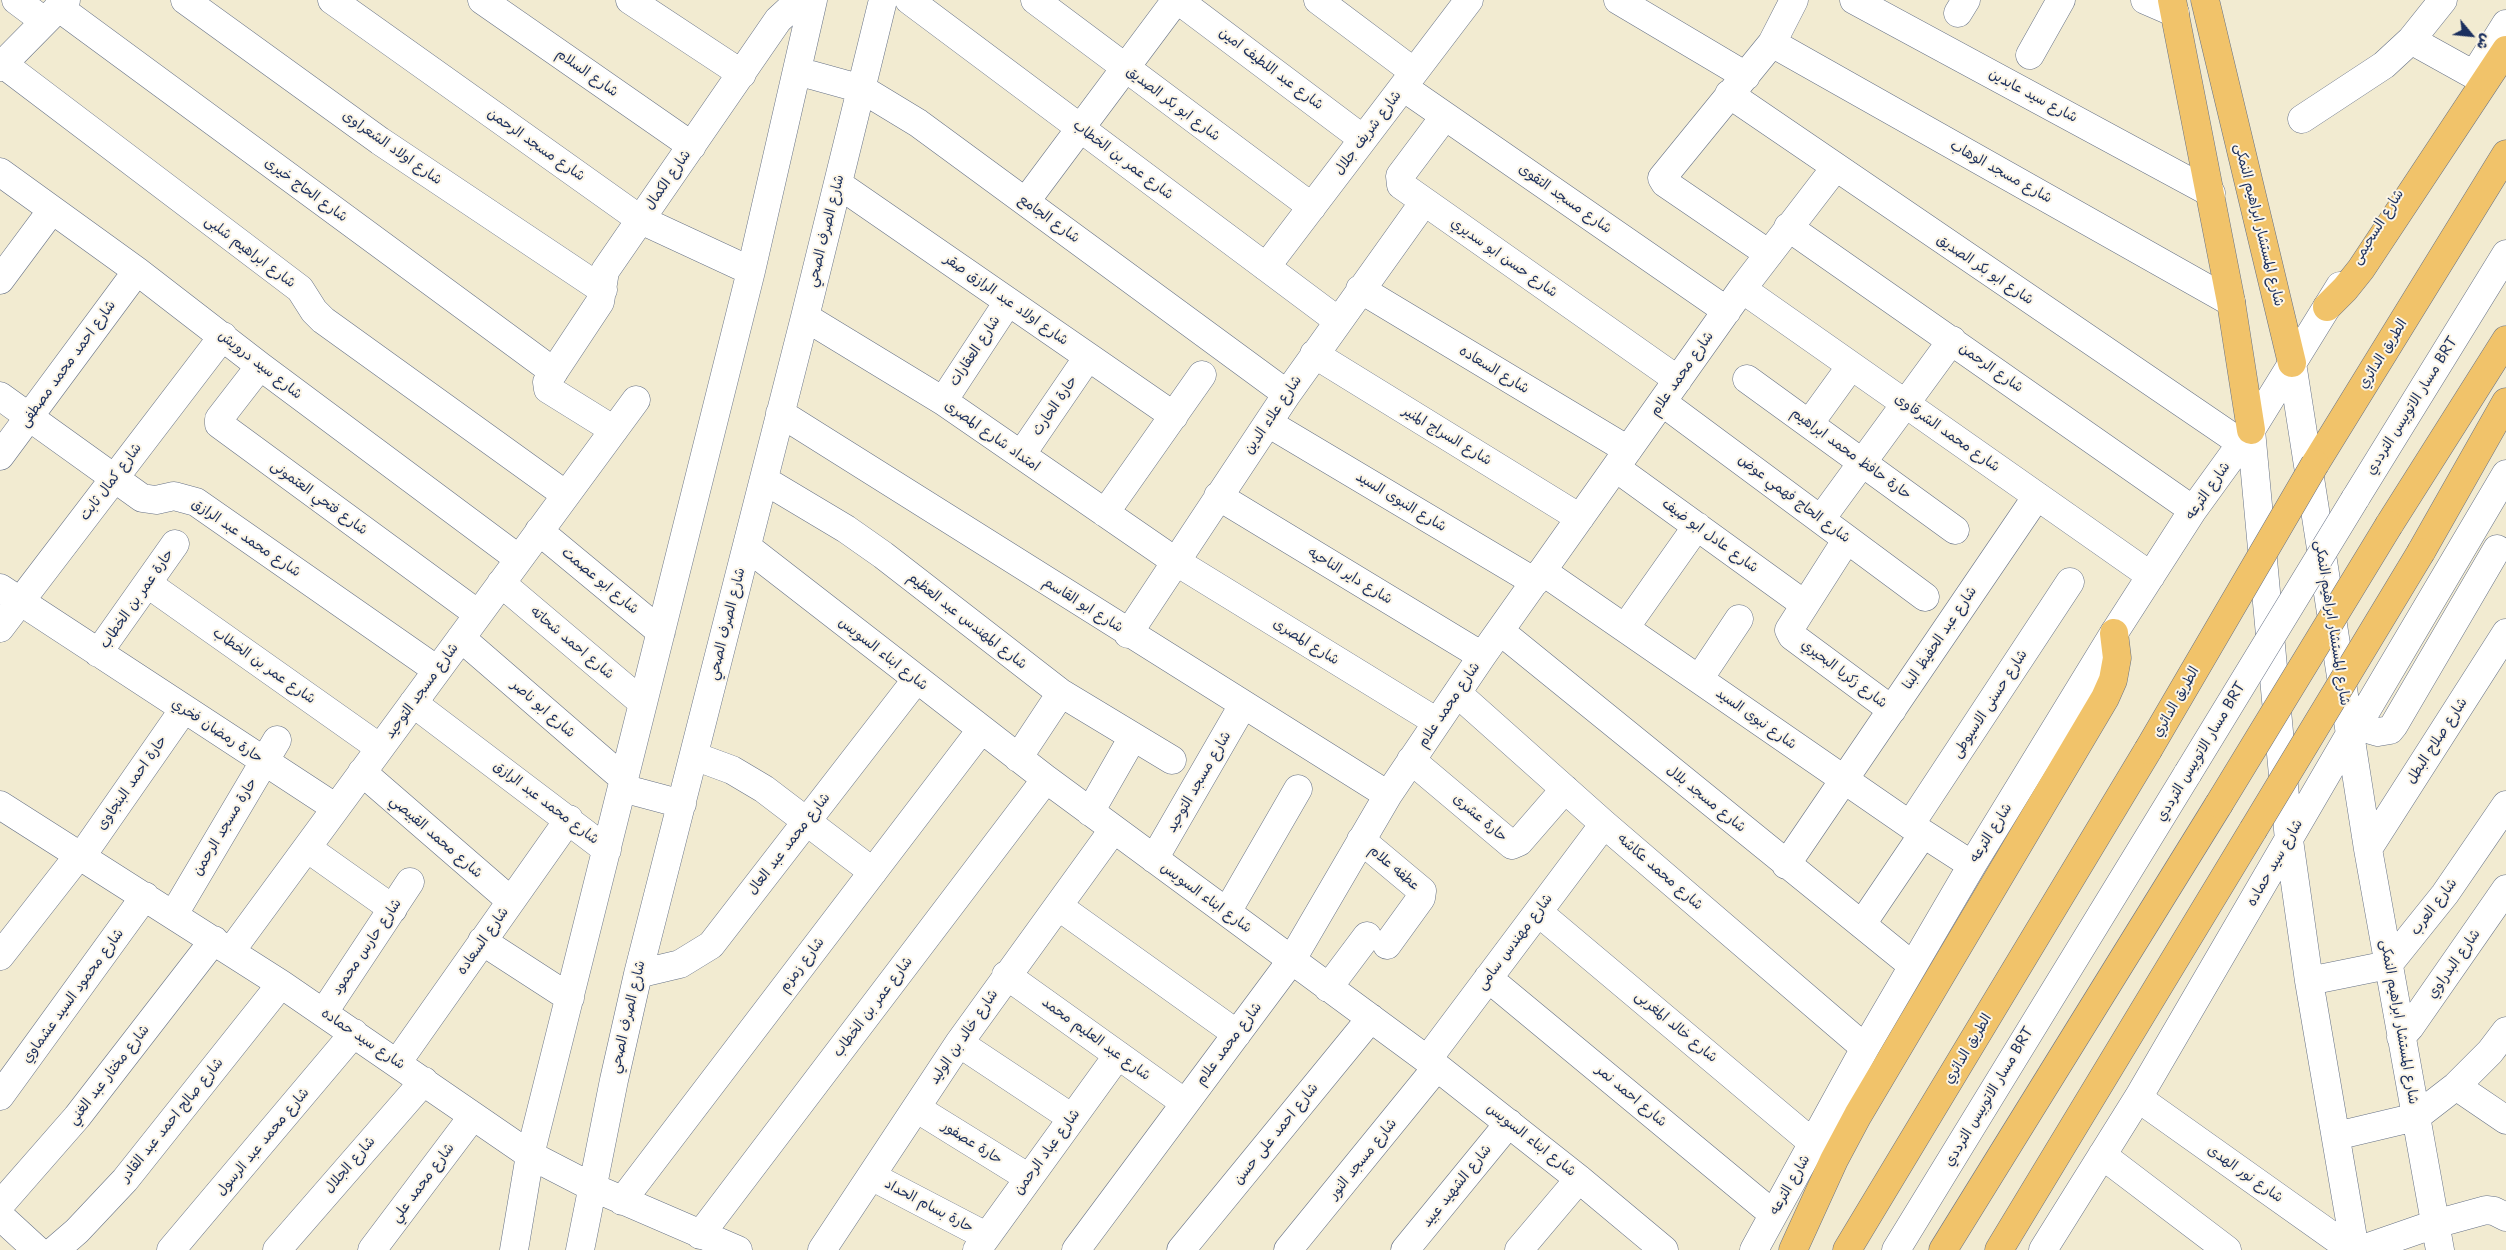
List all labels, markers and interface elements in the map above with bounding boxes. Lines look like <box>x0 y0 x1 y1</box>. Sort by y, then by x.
north arrow <box>2446 10 2496 60</box>
street label: شارع عبد اللطيف امين <box>1216 24 1326 114</box>
text: ش <box>2472 31 2498 54</box>
street label: شارع السلام <box>553 45 621 101</box>
street label: شارع ابو بكر الصديق <box>1123 63 1223 145</box>
street label: شارع سيد عابدين <box>1986 66 2080 126</box>
street label: شارع شريف جلال <box>1331 87 1405 179</box>
street label: شارع مسجد الرحمن <box>484 105 588 185</box>
street label: شارع اولاد الشعراوى <box>339 107 445 189</box>
street label: شارع عمر بن الخطاب <box>1069 117 1177 203</box>
street label: شارع مسجد الوهاب <box>1947 137 2055 207</box>
street label: شارع المستشار ابراهيم النمكى <box>2231 142 2287 308</box>
street label: شارع الكمال <box>641 147 695 213</box>
street label: شارع الحاج خيرى <box>261 154 351 226</box>
street label: شارع مسجد التقوى <box>1515 161 1615 237</box>
street label: شارع الصرف الصحي <box>804 173 848 289</box>
street label: شارع السحيمى <box>2348 186 2408 268</box>
street label: شارع الجامع <box>1015 191 1083 247</box>
street label: شارع ابراهيم شلبى <box>201 212 299 292</box>
street label: شارع حسن ابو سديري <box>1447 215 1561 301</box>
street label: شارع ابو بكر الصديق <box>1933 231 2037 309</box>
street label: شارع اولاد عبد الرازق صقر <box>941 251 1071 349</box>
street label: شارع احمد محمد مصطفى <box>16 297 120 431</box>
street label: شارع العقارات <box>946 313 1004 389</box>
street label: الطريق الدائري <box>2355 316 2411 392</box>
street label: شارع سيد درويش <box>215 327 305 403</box>
street label: شارع محمد علام <box>1647 328 1717 420</box>
street label: مسار الاتوبيس الترددي BRT <box>2363 334 2461 478</box>
street label: شارع الرحمن <box>1956 340 2026 396</box>
street label: شارع السعاده <box>1456 343 1532 397</box>
street label: شارع علاء الدين <box>1240 372 1306 458</box>
street label: حارة الحارث <box>1029 373 1081 439</box>
street label: شارع محمد الشرقاوى <box>1891 390 2003 476</box>
street label: امتداد شارع المصرى <box>941 397 1043 475</box>
street label: شارع السراج المنير <box>1399 403 1495 469</box>
street label: حارة حافظ محمد ابراهيم <box>1788 405 1914 503</box>
street label: شارع كمال ثابت <box>77 440 145 524</box>
street label: شارع الحاج فهمي عوض <box>1734 451 1854 547</box>
street label: شارع فتحي العتمونى <box>267 457 371 539</box>
street label: شارع الترعه <box>2182 459 2234 523</box>
street label: شارع النبوى السيد <box>1353 468 1449 536</box>
street label: شارع محمد عبد الرازق <box>188 495 304 581</box>
street label: شارع عادل ابو ضيف <box>1658 495 1762 577</box>
street label: شارع المستشار ابراهيم النمكى <box>2311 539 2353 707</box>
street label: شارع ابو عصمت <box>558 544 642 618</box>
street label: شارع داير الناحيه <box>1305 544 1395 608</box>
street label: حارة عمر بن الخطاب <box>97 546 177 652</box>
street label: شارع الصرف الصحي <box>705 566 749 682</box>
street label: شارع المهندس عبد العظيم <box>904 569 1030 673</box>
street label: شارع ابو القاسم <box>1040 574 1126 636</box>
street label: شارع عبد الحفيظ البنا <box>1899 583 1981 693</box>
street label: شارع احمد شحاته <box>527 603 617 683</box>
street label: شارع ابناء السويس <box>835 614 931 694</box>
street label: شارع المصرى <box>1270 615 1342 669</box>
street label: شارع عمر بن الخطاب <box>209 624 319 708</box>
street label: شارع زكريا البحيري <box>1798 636 1890 712</box>
street label: شارع مسجد التوحيد <box>382 640 462 742</box>
street label: شارع حسنى الاسيوطى <box>1949 647 2031 761</box>
street label: شارع محمد علام <box>1414 659 1484 751</box>
street label: الطريق الدائري <box>2149 664 2203 740</box>
street label: شارع ابو ناصر <box>507 677 579 741</box>
street label: مسار الاتوبيس الترددي BRT <box>2153 679 2249 825</box>
street label: شارع نبوى السيد <box>1712 685 1800 753</box>
street label: حارة رمضان فخري <box>168 695 266 767</box>
street label: شارع صلاح البطل <box>2403 695 2471 787</box>
street label: شارع مسجد التوحيد <box>1163 728 1235 836</box>
street label: حارة احمد البنجاوى <box>93 733 171 833</box>
street label: شارع محمد عبد الرازق <box>490 758 602 848</box>
street label: شارع مسجد بلال <box>1663 762 1749 836</box>
street label: حارة مسجد الرحمن <box>189 775 261 879</box>
street label: شارع محمد عبد العال <box>744 790 834 898</box>
street label: حارة عشرى <box>1449 790 1511 846</box>
street label: شارع محمد القبيصي <box>386 792 486 882</box>
street label: شارع الترعه <box>1966 800 2016 866</box>
street label: شارع سيد حماده <box>2243 817 2307 909</box>
street label: شارع محمد عكاشه <box>1614 830 1706 914</box>
street label: عطفه علام <box>1365 842 1423 894</box>
street label: شارع ابناء السويس <box>1157 859 1255 937</box>
street label: شارع العرب <box>2407 875 2461 939</box>
street label: شارع مهندس سامى <box>1473 891 1557 993</box>
street label: شارع حارس محمود <box>329 896 405 998</box>
street label: شارع السعاده <box>454 904 512 978</box>
street label: شارع محمود السيد عشماوي <box>19 925 127 1067</box>
street label: شارع البدراوي <box>2424 926 2484 1002</box>
street label: شارع زمزم <box>776 934 828 996</box>
street label: شارع المستشار ابراهيم النمكى <box>2376 938 2422 1106</box>
street label: شارع عمر بن الخطاب <box>830 953 916 1061</box>
street label: شارع الصرف الصحي <box>607 959 649 1075</box>
street label: شارع خالد بن الوليد <box>926 986 1002 1088</box>
street label: شارع خالد المغربى <box>1631 988 1721 1066</box>
street label: شارع عبد العليم محمد <box>1038 994 1154 1084</box>
street label: شارع محمد علام <box>1192 999 1266 1089</box>
street label: شارع سيد حماده <box>318 1005 408 1073</box>
street label: الطريق الدائري <box>1940 1011 1996 1087</box>
street label: شارع مختار عبد الغني <box>65 1022 153 1128</box>
street label: مسار الاتوبيس الترددي BRT <box>1941 1024 2037 1170</box>
street label: شارع صالح احمد عبد القادر <box>117 1055 227 1185</box>
street label: شارع احمد نمر <box>1592 1061 1670 1131</box>
street label: شارع احمد على حسن <box>1230 1080 1322 1188</box>
street label: شارع محمد عبد الرسول <box>213 1085 313 1199</box>
street label: شارع ابناء السويس <box>1483 1100 1579 1180</box>
street label: شارع عباد الرحمن <box>1010 1106 1084 1198</box>
street label: شارع مسجد النور <box>1326 1115 1400 1203</box>
street label: حارة عصفور <box>939 1118 1005 1168</box>
street label: شارع الجلال <box>321 1133 379 1197</box>
street label: شارع محمد علي <box>388 1140 458 1226</box>
street label: شارع الشهيد عبيد <box>1419 1141 1495 1231</box>
street label: شارع نور الهدى <box>2204 1142 2286 1206</box>
street label: شارع الترعه <box>1766 1152 1814 1218</box>
street label: حارة بسام الحداد <box>882 1176 976 1236</box>

